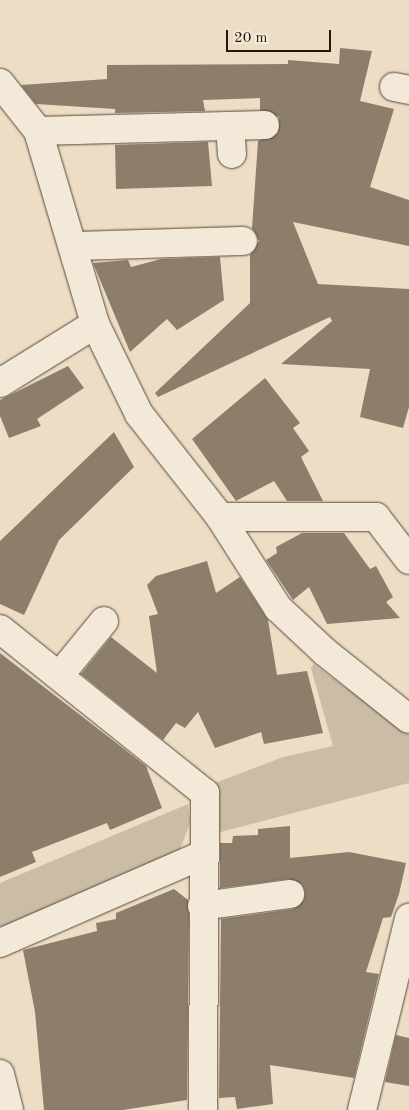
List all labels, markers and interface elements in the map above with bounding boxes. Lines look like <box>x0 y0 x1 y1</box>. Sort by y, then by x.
scale bar <box>229 20 334 52</box>
text: 20 m <box>234 31 268 46</box>

